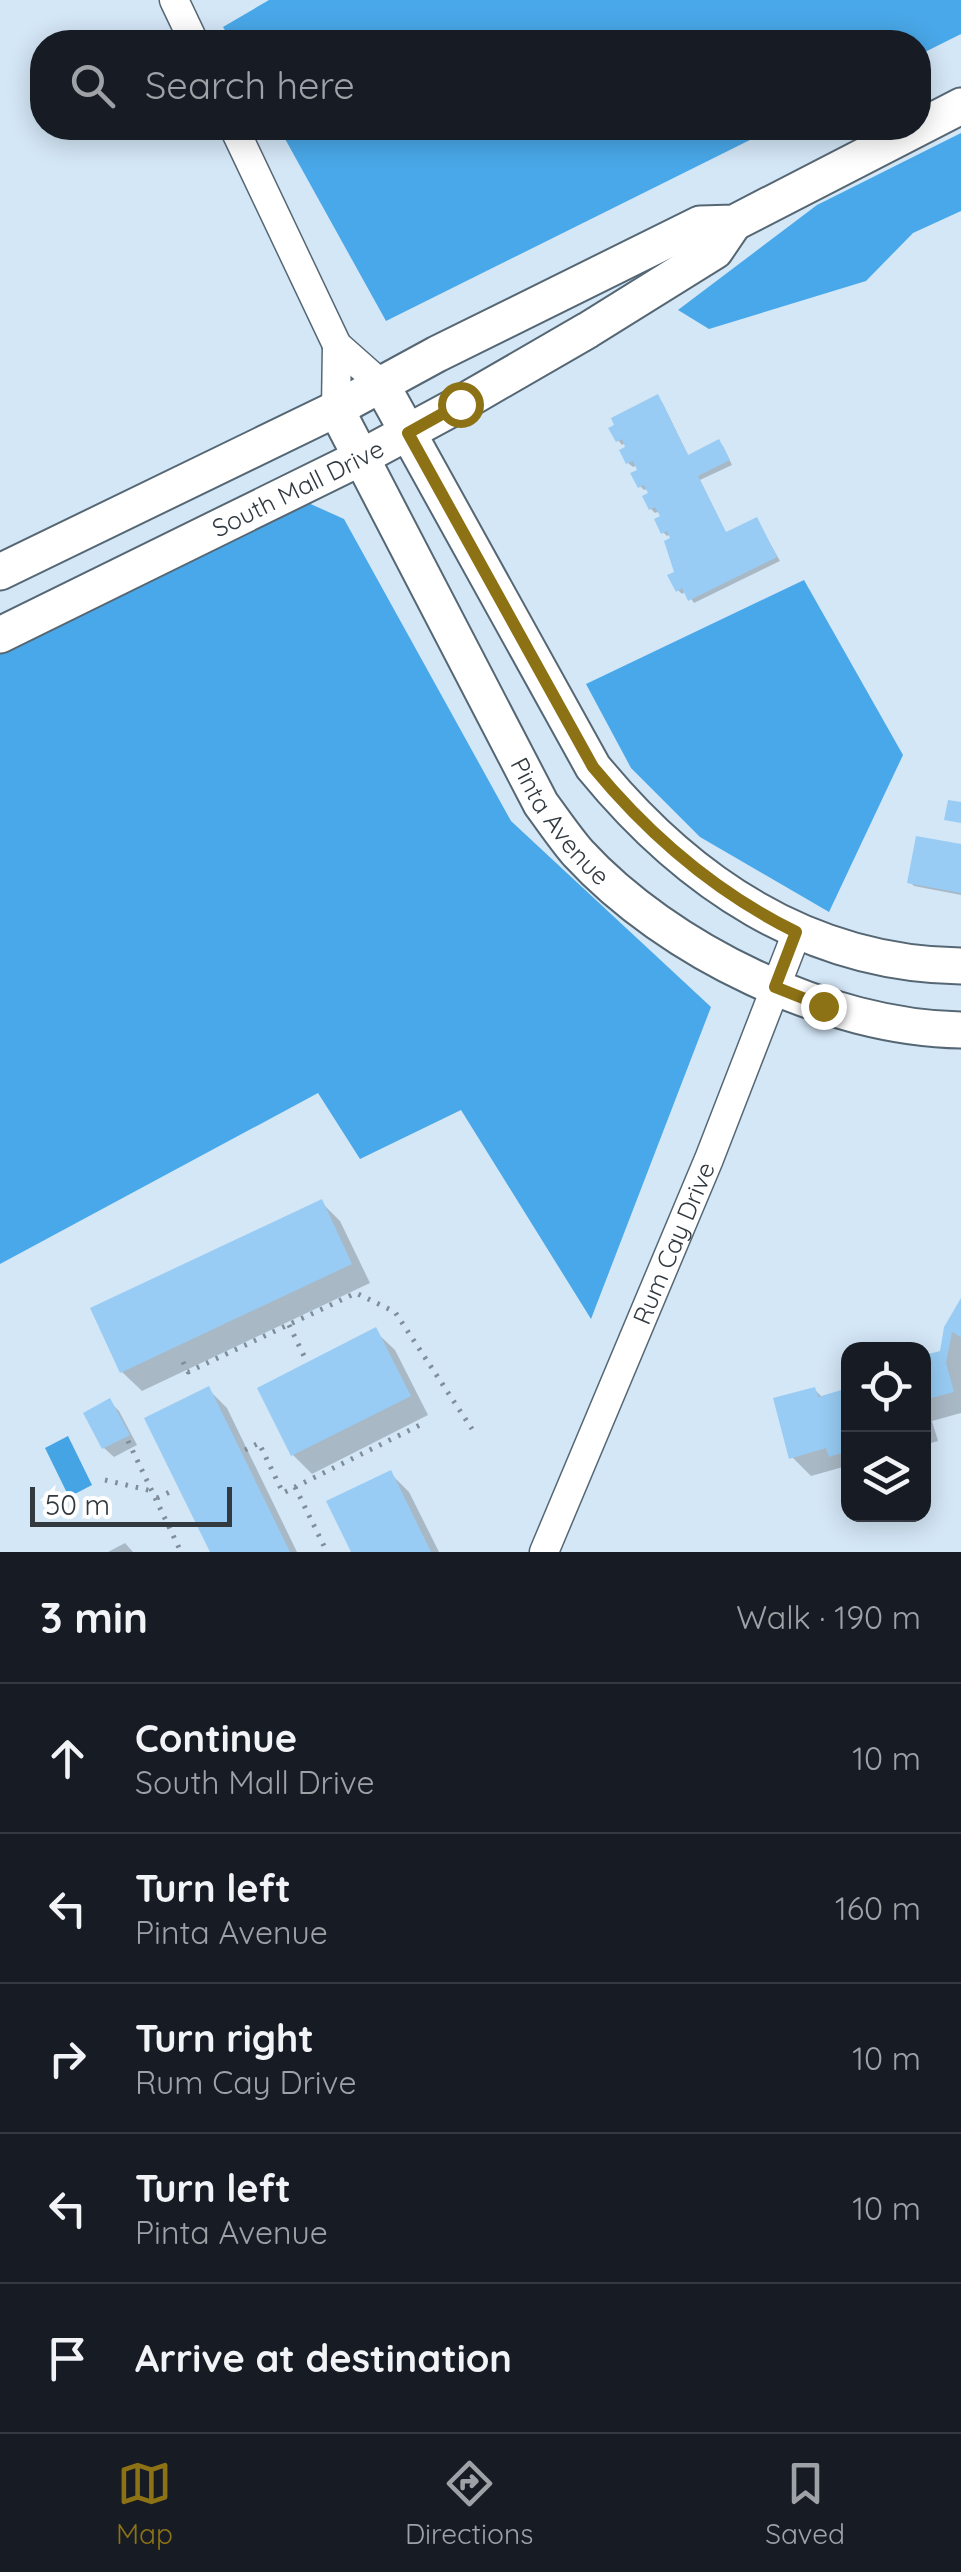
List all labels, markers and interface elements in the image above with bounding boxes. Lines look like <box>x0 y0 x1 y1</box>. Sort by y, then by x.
search box <box>30 30 931 140</box>
icon: search <box>65 58 120 113</box>
text: Search here <box>145 61 355 109</box>
route start <box>438 382 484 428</box>
street label: South Mall Drive <box>207 432 389 543</box>
street label: Pinta Avenue <box>504 752 616 891</box>
route end <box>801 984 847 1030</box>
street label: Rum Cay Drive <box>625 1157 721 1329</box>
map controls <box>841 1342 931 1522</box>
button: locate <box>841 1342 931 1432</box>
button: layers <box>841 1432 931 1522</box>
scale bar <box>30 1482 232 1526</box>
text: 50 m <box>45 1487 110 1522</box>
text: 3 min <box>40 1591 148 1644</box>
text: Walk · 190 m <box>736 1597 921 1637</box>
text: Continue <box>135 1714 297 1762</box>
icon: ahead <box>40 1731 95 1786</box>
text: 10 m <box>852 1738 921 1778</box>
text: South Mall Drive <box>135 1762 375 1802</box>
text: Turn left <box>135 1864 291 1912</box>
icon: left <box>40 1881 95 1936</box>
text: 160 m <box>835 1888 921 1928</box>
text: Pinta Avenue <box>135 1912 328 1952</box>
text: Turn right <box>135 2014 314 2062</box>
icon: right <box>40 2031 95 2086</box>
text: 10 m <box>852 2038 921 2078</box>
text: Rum Cay Drive <box>135 2062 356 2102</box>
text: Turn left <box>135 2164 291 2212</box>
icon: left <box>40 2181 95 2236</box>
text: 10 m <box>852 2188 921 2228</box>
text: Pinta Avenue <box>135 2212 328 2252</box>
icon: arrive <box>40 2331 95 2386</box>
text: Arrive at destination <box>135 2334 512 2382</box>
tab: Map <box>116 2456 173 2551</box>
tab: Directions <box>405 2456 533 2551</box>
tab: Saved <box>765 2456 845 2551</box>

